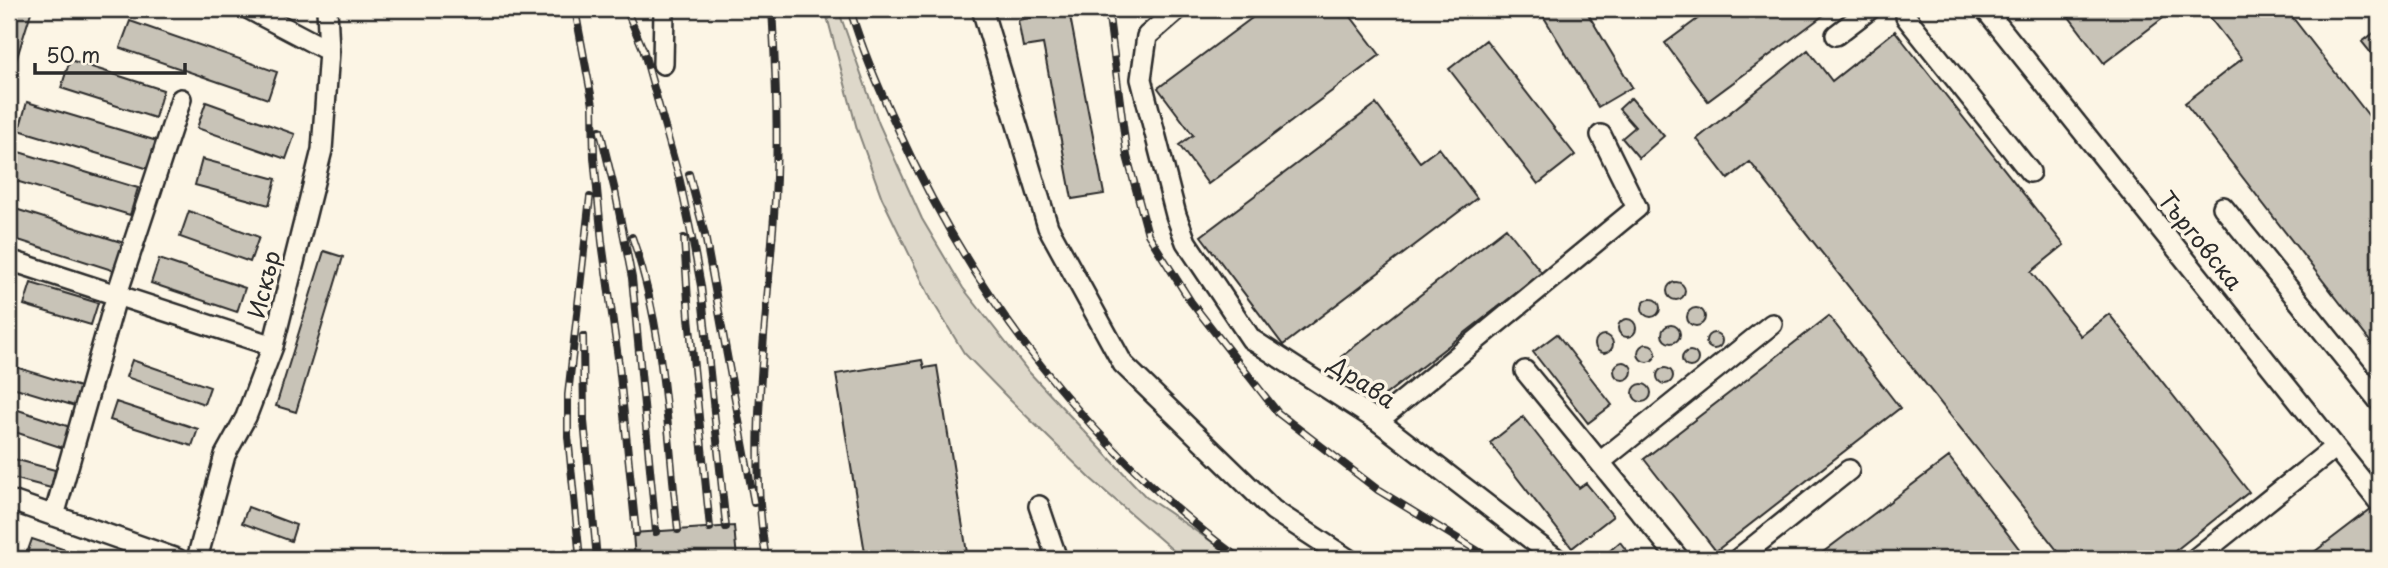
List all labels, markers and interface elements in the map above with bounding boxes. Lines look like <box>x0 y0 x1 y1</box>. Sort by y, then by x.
scale bar <box>35 32 186 76</box>
text: 50 m <box>46 38 100 70</box>
street label: Търговска <box>2150 183 2252 298</box>
street label: Искър <box>238 247 288 321</box>
street label: Драва <box>1322 345 1404 416</box>

